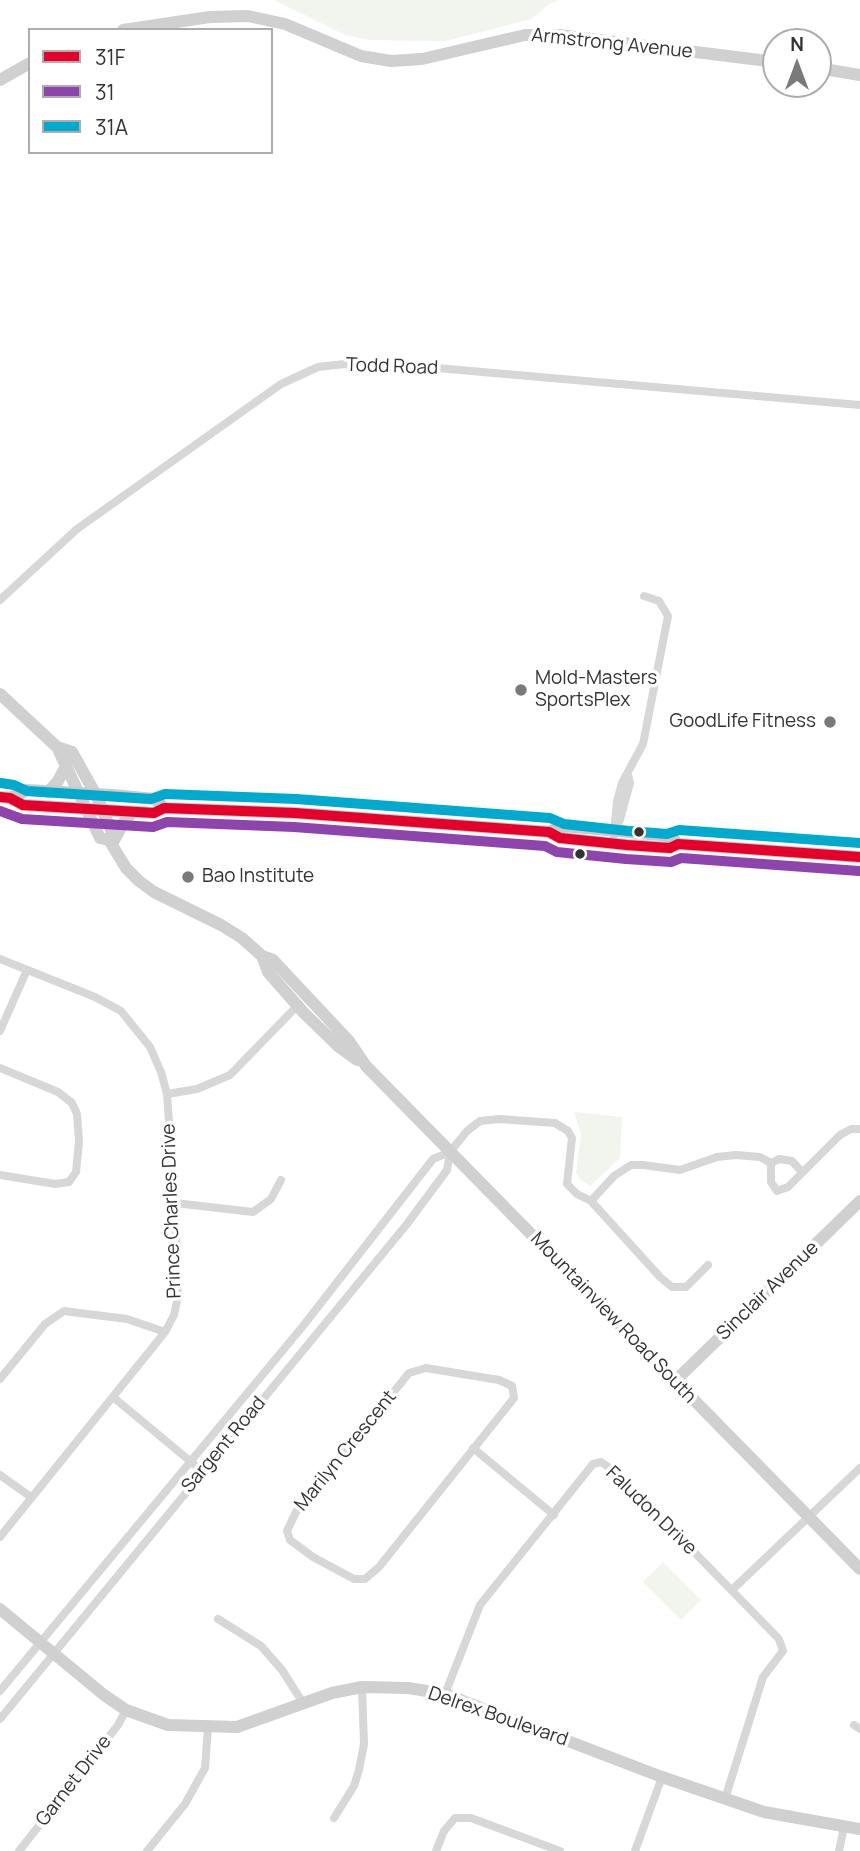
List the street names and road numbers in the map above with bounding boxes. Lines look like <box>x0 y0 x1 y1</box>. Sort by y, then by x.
street label: Armstrong Avenue <box>530 24 694 64</box>
street label: Todd Road <box>345 354 439 380</box>
street label: Prince Charles Drive <box>158 1123 186 1299</box>
street label: Mountainview Road South <box>525 1228 701 1408</box>
street label: Sinclair Avenue <box>712 1237 824 1345</box>
street label: Marilyn Crescent <box>290 1386 402 1516</box>
street label: Sargent Road <box>177 1392 271 1498</box>
street label: Faludon Drive <box>601 1462 701 1560</box>
street label: Delrex Boulevard <box>425 1682 571 1752</box>
street label: Garnet Drive <box>31 1731 117 1831</box>

